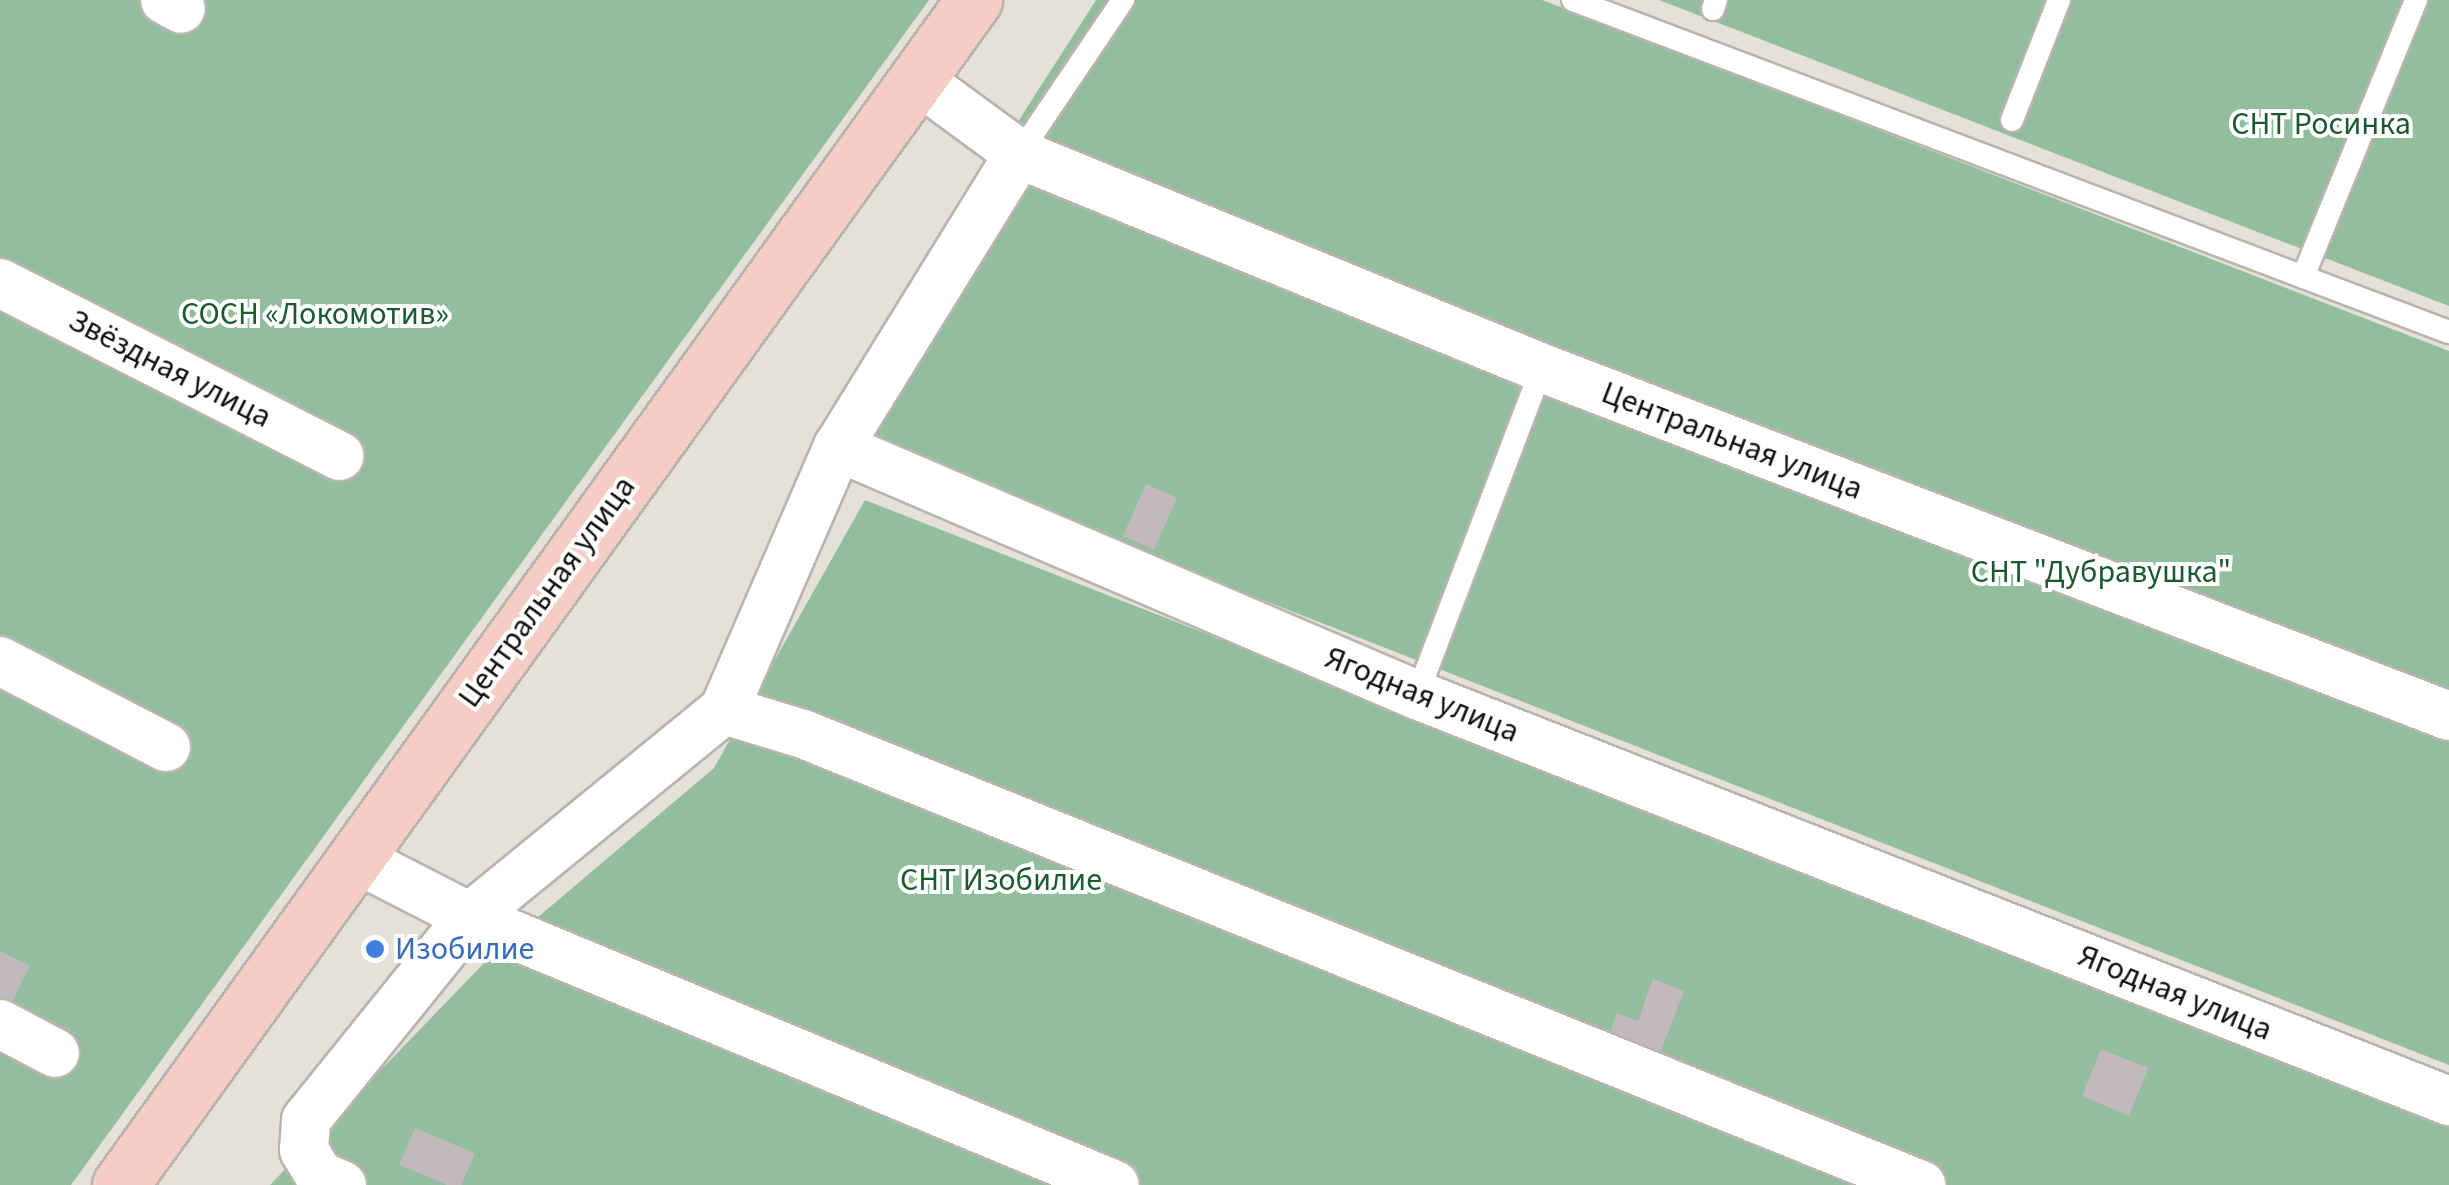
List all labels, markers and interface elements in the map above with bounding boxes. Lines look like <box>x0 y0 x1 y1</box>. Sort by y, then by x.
park label: СНТ Росинка <box>2231 105 2411 143</box>
park label: СОСН «Локомотив» <box>181 295 449 333</box>
street label: Звёздная улица <box>62 301 278 437</box>
street label: Центральная улица <box>1596 374 1868 508</box>
street label: Центральная улица <box>450 469 644 715</box>
park label: СНТ "Дубравушка" <box>1971 553 2231 591</box>
street label: Ягодная улица <box>1319 639 1525 751</box>
park label: СНТ Изобилие <box>900 861 1102 899</box>
place label: Изобилие <box>395 930 534 968</box>
street label: Ягодная улица <box>2072 937 2278 1049</box>
marker: Изобилие <box>364 938 386 960</box>

